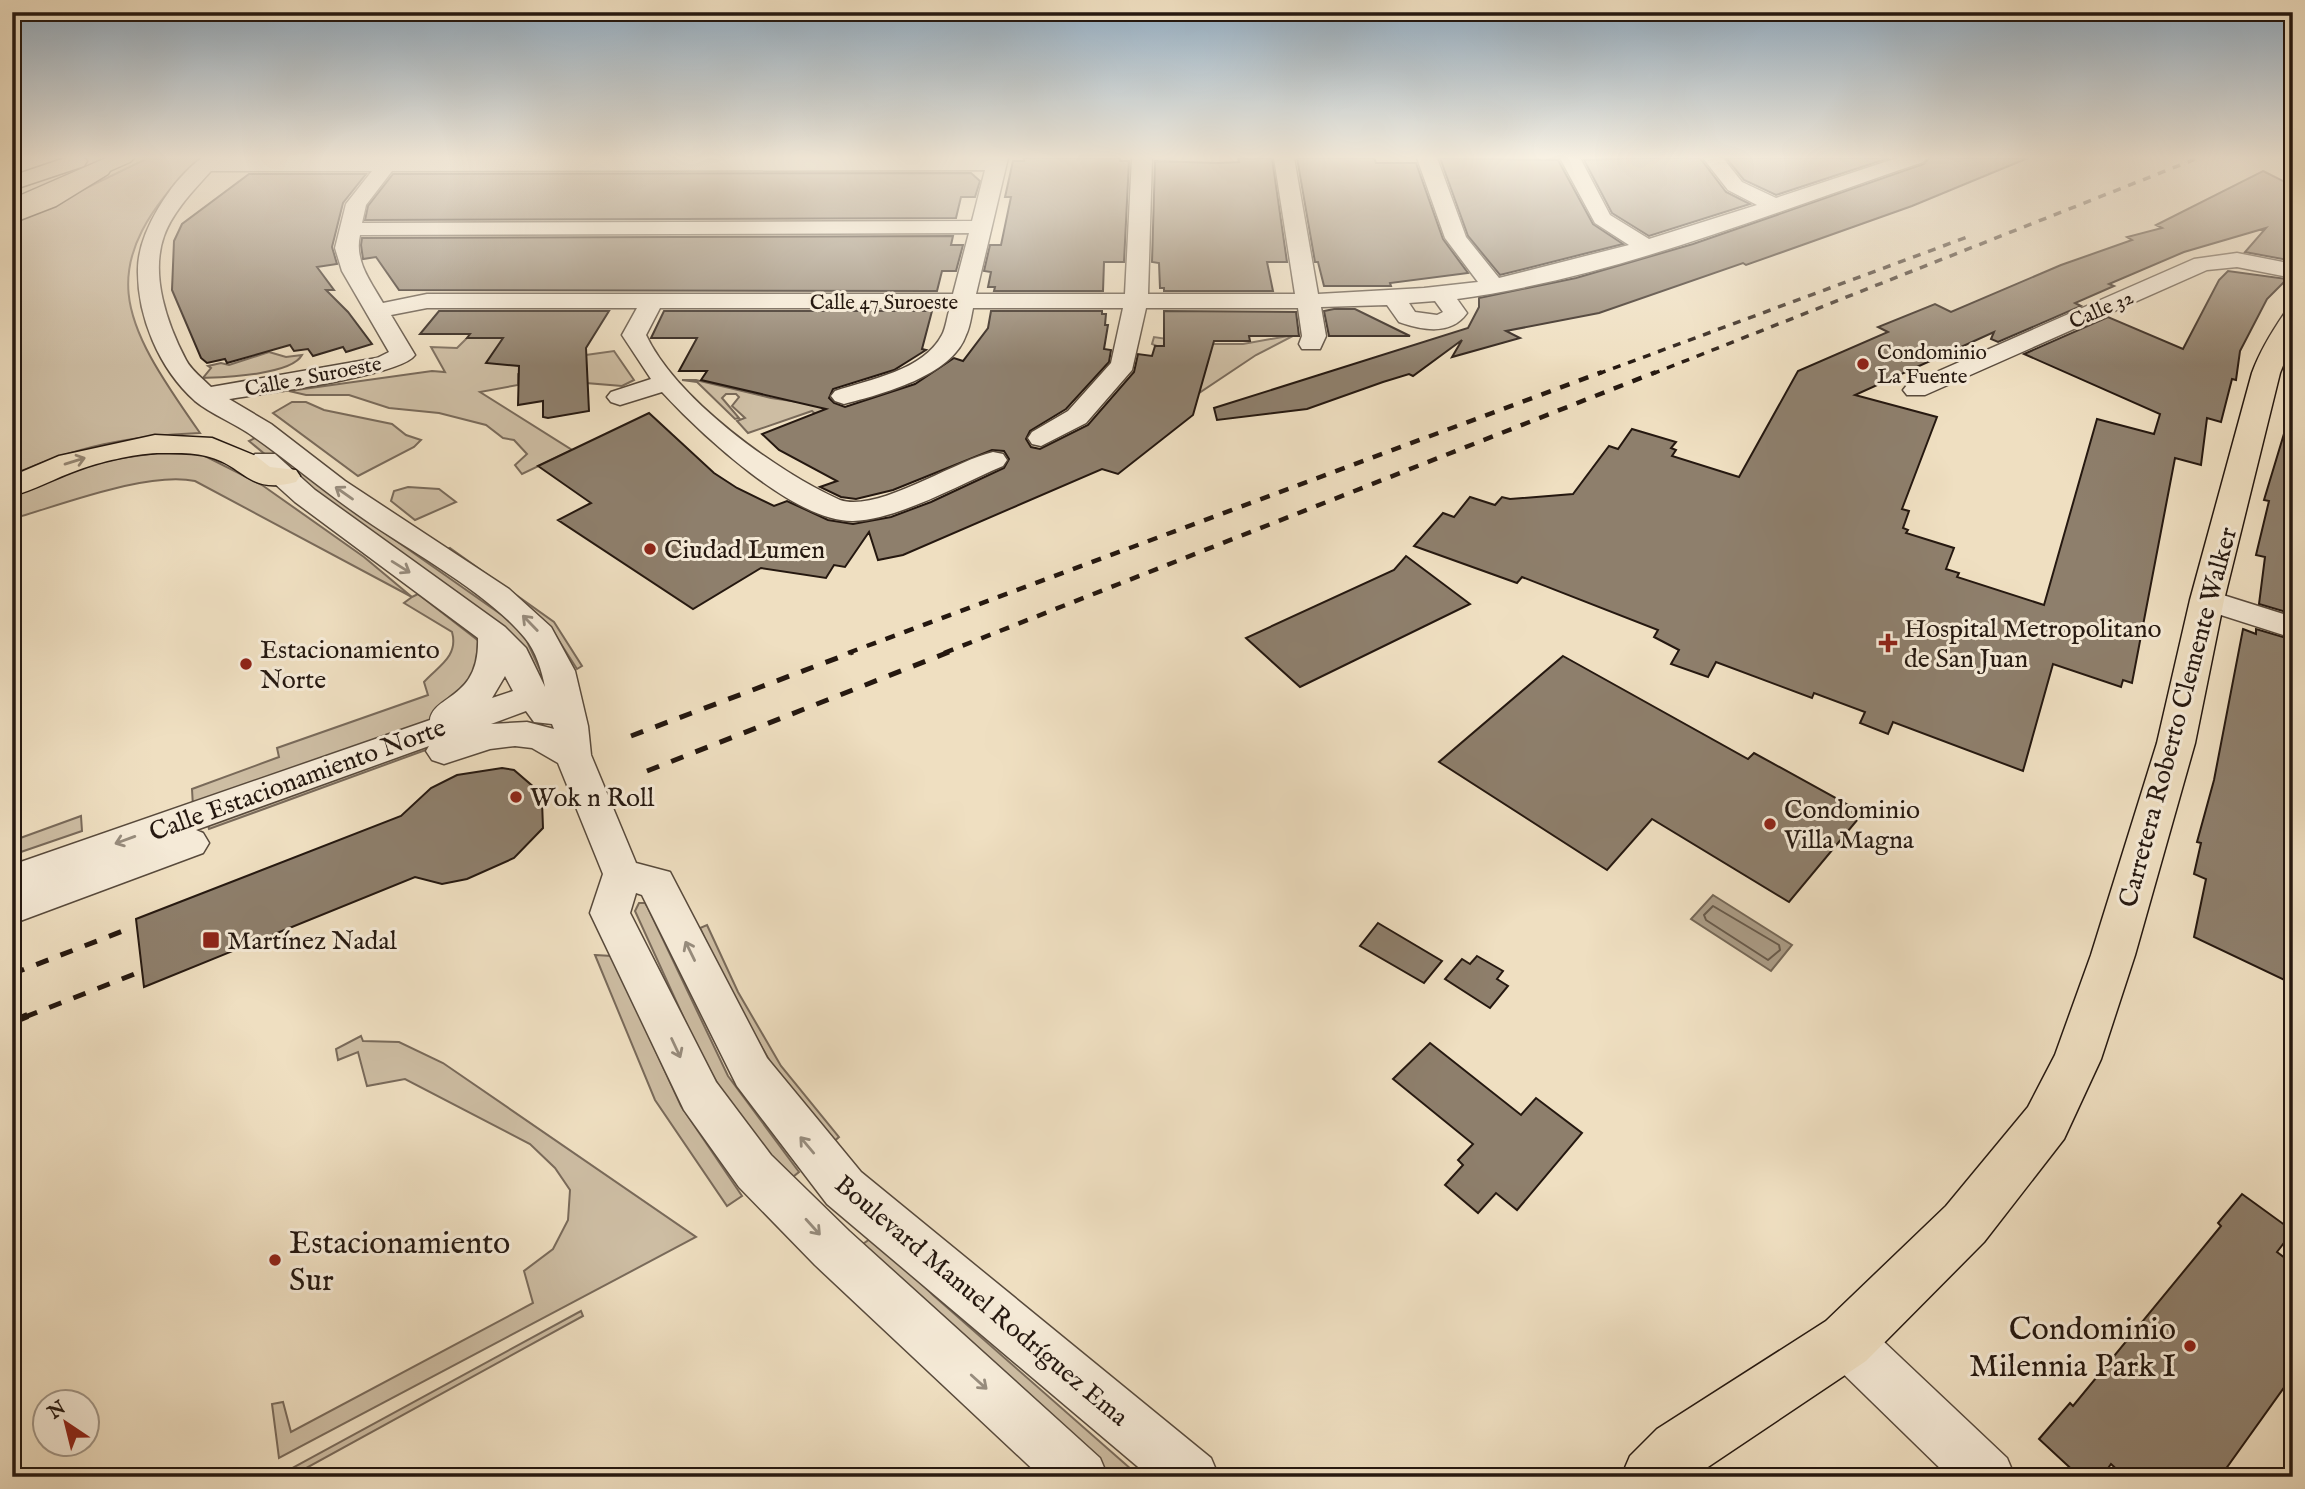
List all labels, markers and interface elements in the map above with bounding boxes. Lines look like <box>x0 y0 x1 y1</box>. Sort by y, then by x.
street label: Calle 32 <box>2065 284 2138 336</box>
street label: Calle 47 Suroeste <box>810 290 959 317</box>
place label: Condominio La Fuente <box>1877 340 1987 391</box>
street label: Calle 2 Suroeste <box>243 351 384 404</box>
marker: Condominio La Fuente <box>1855 356 1871 372</box>
one-way arrow <box>64 454 86 466</box>
one-way arrow <box>335 486 354 500</box>
street label: Carretera Roberto Clemente Walker <box>2112 523 2245 911</box>
place label: Ciudad Lumen <box>664 534 825 567</box>
marker: Ciudad Lumen <box>642 541 658 557</box>
one-way arrow <box>391 560 410 575</box>
place label: Hospital Metropolitano de San Juan <box>1904 613 2162 676</box>
one-way arrow <box>522 615 539 632</box>
marker: Hospital Metropolitano de San Juan <box>1878 633 1898 653</box>
place label: Estacionamiento Norte <box>260 634 440 697</box>
marker: Estacionamiento Norte <box>238 656 254 672</box>
street label: Calle Estacionamiento Norte <box>145 711 450 849</box>
place label: Wok n Roll <box>530 782 655 815</box>
marker: Wok n Roll <box>508 789 524 805</box>
place label: Condominio Villa Magna <box>1783 794 1920 857</box>
marker: Condominio Villa Magna <box>1762 816 1778 832</box>
one-way arrow <box>114 835 136 848</box>
place label: Martínez Nadal <box>227 925 398 958</box>
marker: Martínez Nadal <box>201 930 221 950</box>
one-way arrow <box>682 941 696 962</box>
one-way arrow <box>670 1037 683 1058</box>
one-way arrow <box>799 1136 815 1154</box>
street label: Boulevard Manuel Rodríguez Ema <box>827 1168 1135 1434</box>
one-way arrow <box>805 1218 821 1236</box>
place label: Estacionamiento Sur <box>289 1224 510 1302</box>
marker: Estacionamiento Sur <box>267 1252 283 1268</box>
place label: Condominio Milennia Park I <box>1969 1310 2176 1388</box>
marker: Condominio Milennia Park I <box>2182 1338 2198 1354</box>
one-way arrow <box>970 1374 988 1390</box>
north arrow <box>32 1388 102 1458</box>
text: N <box>43 1396 71 1426</box>

